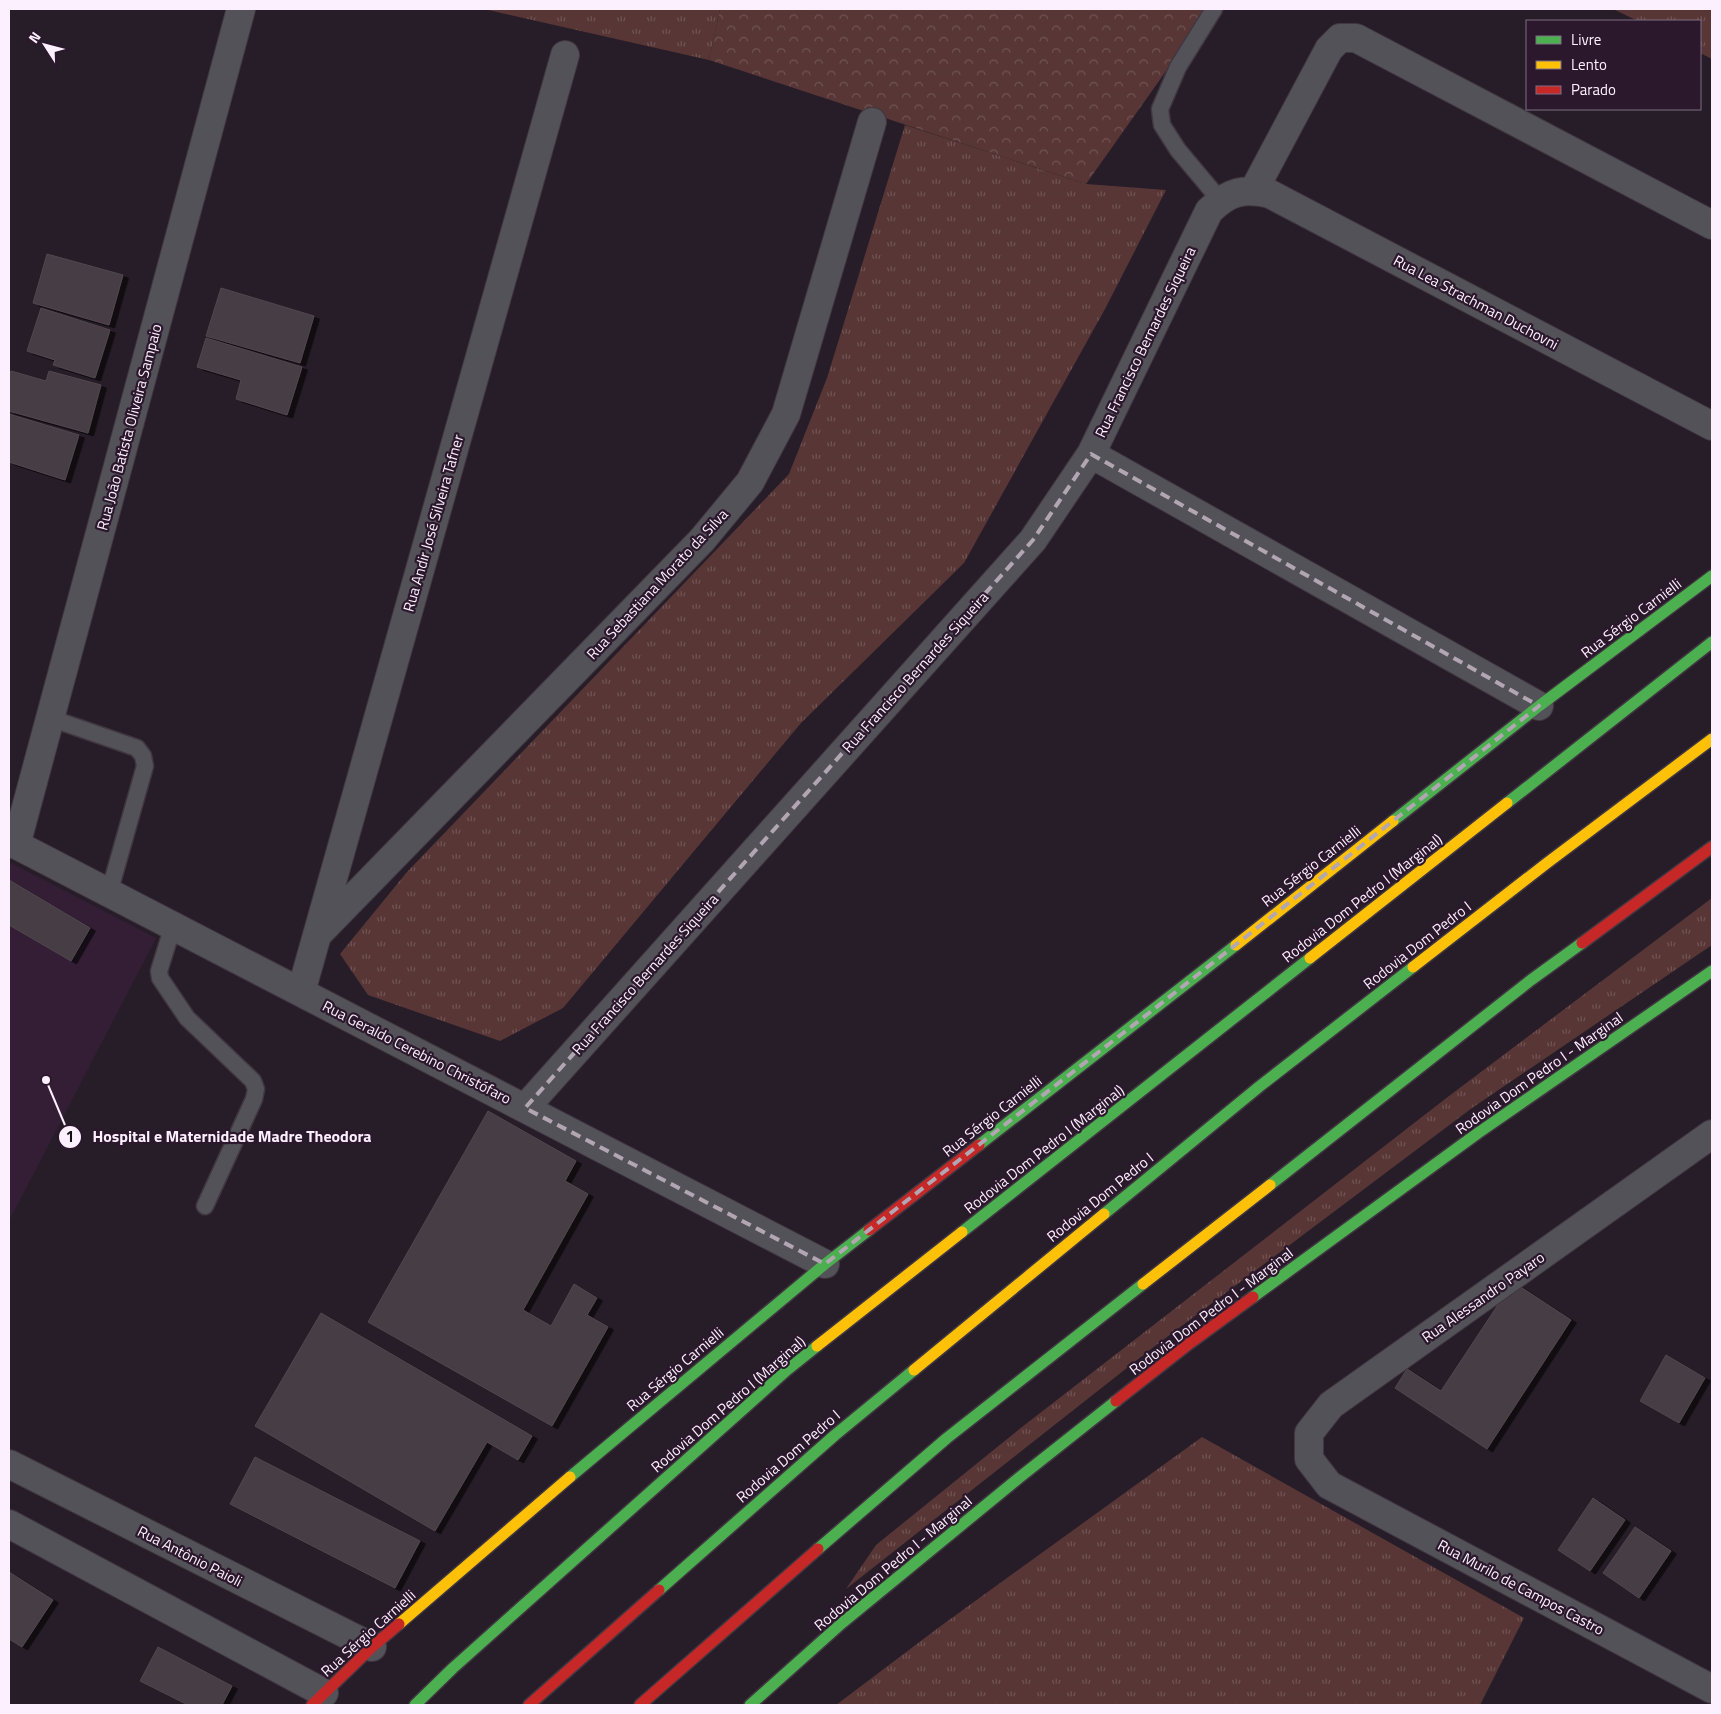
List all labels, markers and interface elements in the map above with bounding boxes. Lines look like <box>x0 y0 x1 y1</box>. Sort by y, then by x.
north arrow <box>20 20 70 70</box>
legend <box>1526 20 1701 110</box>
text: N <box>23 27 45 47</box>
text: Livre <box>1571 28 1601 51</box>
text: Lento <box>1571 53 1607 76</box>
text: Parado <box>1571 78 1616 101</box>
street label: Rua Francisco Bernardes Siqueira <box>1089 242 1202 441</box>
street label: Rua Lea Strachman Duchovni <box>1389 249 1563 355</box>
street label: Rua João Batista Oliveira Sampaio <box>90 321 168 533</box>
street label: Rua Andir José Silveira Tafner <box>397 432 469 614</box>
street label: Rua Sebastiana Morato da Silva <box>581 503 734 665</box>
street label: Rua Sérgio Carnielli <box>1576 572 1686 664</box>
street label: Rua Francisco Bernardes Siqueira <box>836 586 994 758</box>
street label: Rua Sérgio Carnielli <box>1256 820 1366 912</box>
street label: Rodovia Dom Pedro I (Marginal) <box>1278 830 1446 966</box>
street label: Rua Francisco Bernardes Siqueira <box>566 888 724 1060</box>
street label: Rodovia Dom Pedro I <box>1360 897 1474 993</box>
street label: Rua Geraldo Cerebino Christófaro <box>319 994 515 1110</box>
street label: Rodovia Dom Pedro I - Marginal <box>1450 1006 1628 1140</box>
street label: Rua Sérgio Carnielli <box>937 1070 1047 1162</box>
street label: Rodovia Dom Pedro I (Marginal) <box>960 1081 1128 1217</box>
callout: Hospital e Maternidade Madre Theodora <box>57 1121 381 1152</box>
text: Hospital e Maternidade Madre Theodora <box>92 1124 372 1148</box>
text: 1 <box>66 1125 74 1148</box>
street label: Rodovia Dom Pedro I <box>1043 1149 1157 1245</box>
street label: Rodovia Dom Pedro I - Marginal <box>1124 1242 1298 1380</box>
street label: Rua Alessandro Payaro <box>1417 1246 1549 1348</box>
street label: Rua Sérgio Carnielli <box>621 1321 729 1417</box>
street label: Rodovia Dom Pedro I (Marginal) <box>647 1332 809 1476</box>
street label: Rodovia Dom Pedro I <box>732 1406 844 1506</box>
street label: Rodovia Dom Pedro I - Marginal <box>809 1490 977 1636</box>
street label: Rua Antônio Paioli <box>134 1520 246 1592</box>
street label: Rua Murilo de Campos Castro <box>1434 1533 1608 1641</box>
street label: Rua Sérgio Carnielli <box>315 1584 421 1682</box>

